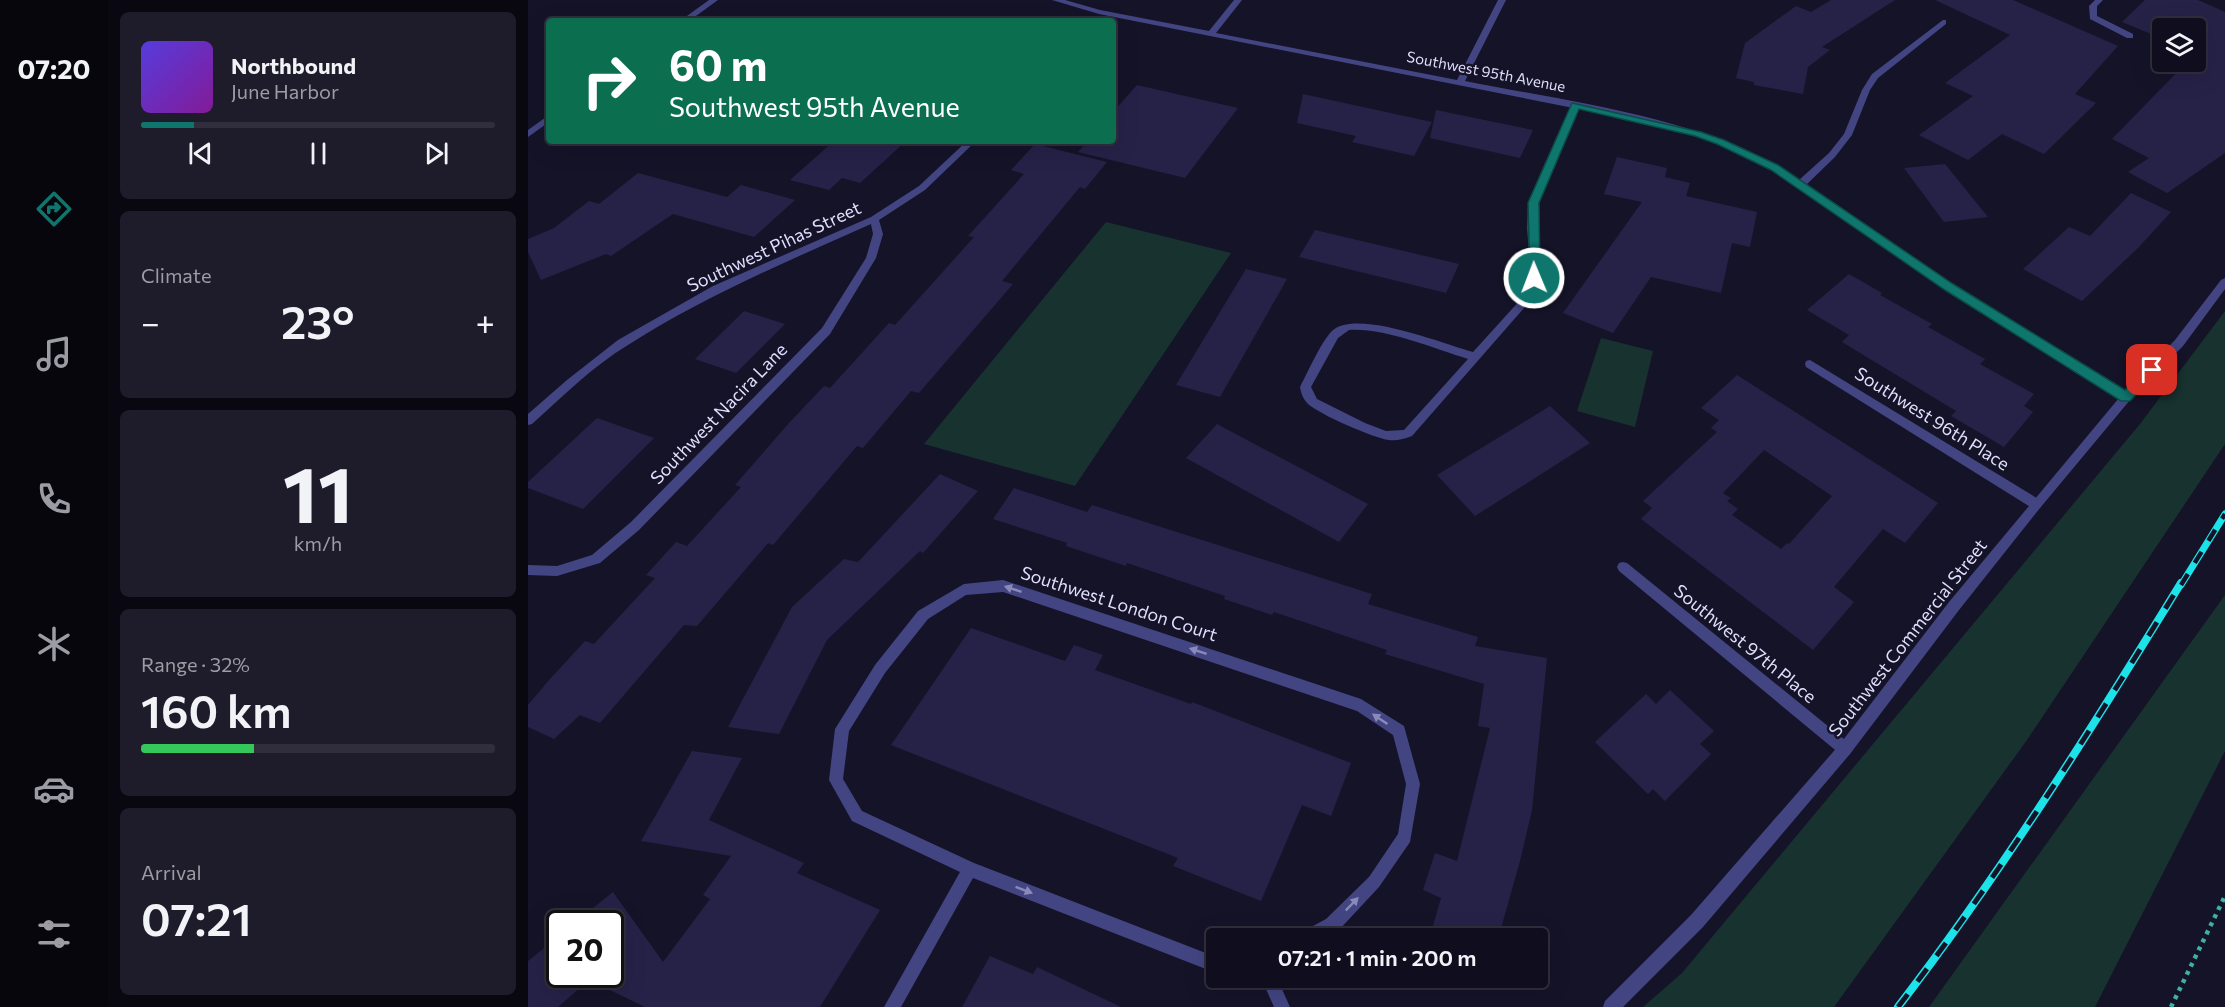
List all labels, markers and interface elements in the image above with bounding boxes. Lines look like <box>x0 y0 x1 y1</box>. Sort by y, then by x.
map controls <box>2152 18 2206 72</box>
button: layers <box>2152 18 2206 72</box>
text: 60 m <box>669 38 768 90</box>
icon: right <box>570 42 648 120</box>
street label: Southwest 95th Avenue <box>1405 47 1567 95</box>
text: 07:20 <box>18 52 90 85</box>
text: Northbound <box>231 52 356 79</box>
text: June Harbor <box>231 79 339 103</box>
text: Southwest 95th Avenue <box>669 90 960 123</box>
icon: previous <box>184 137 217 170</box>
icon: pause <box>302 137 335 170</box>
icon: next <box>420 137 453 170</box>
icon: directions <box>33 188 75 230</box>
street label: Southwest Pihas Street <box>683 196 864 296</box>
position arrow <box>1502 246 1566 310</box>
text: Climate <box>141 263 211 287</box>
text: 23° <box>281 293 354 348</box>
text: − <box>141 301 160 342</box>
text: + <box>476 301 495 342</box>
icon: music <box>33 333 75 375</box>
street label: Southwest Nacira Lane <box>645 338 791 488</box>
pin <box>2126 344 2177 395</box>
icon: arrive <box>2135 353 2168 386</box>
street label: Southwest 96th Place <box>1851 362 2014 475</box>
text: 11 <box>283 444 353 539</box>
icon: phone <box>33 478 75 520</box>
text: km/h <box>294 531 342 555</box>
street label: Southwest Commercial Street <box>1823 534 1991 740</box>
street label: Southwest London Court <box>1018 561 1220 645</box>
street label: Southwest 97th Place <box>1670 579 1821 707</box>
one-way arrow <box>1004 584 1022 594</box>
icon: climate <box>33 623 75 665</box>
one-way arrow <box>1189 646 1207 656</box>
text: Range · 32% <box>141 652 250 676</box>
text: 160 km <box>141 682 292 737</box>
one-way arrow <box>1373 713 1389 725</box>
icon: car <box>33 768 75 810</box>
text: Arrival <box>141 860 202 884</box>
one-way arrow <box>1016 885 1034 895</box>
text: 07:21 <box>141 890 252 945</box>
one-way arrow <box>1345 898 1359 912</box>
speed limit sign: 20 <box>546 910 624 988</box>
icon: filters <box>33 913 75 955</box>
text: 07:21 · 1 min · 200 m <box>1278 944 1476 971</box>

